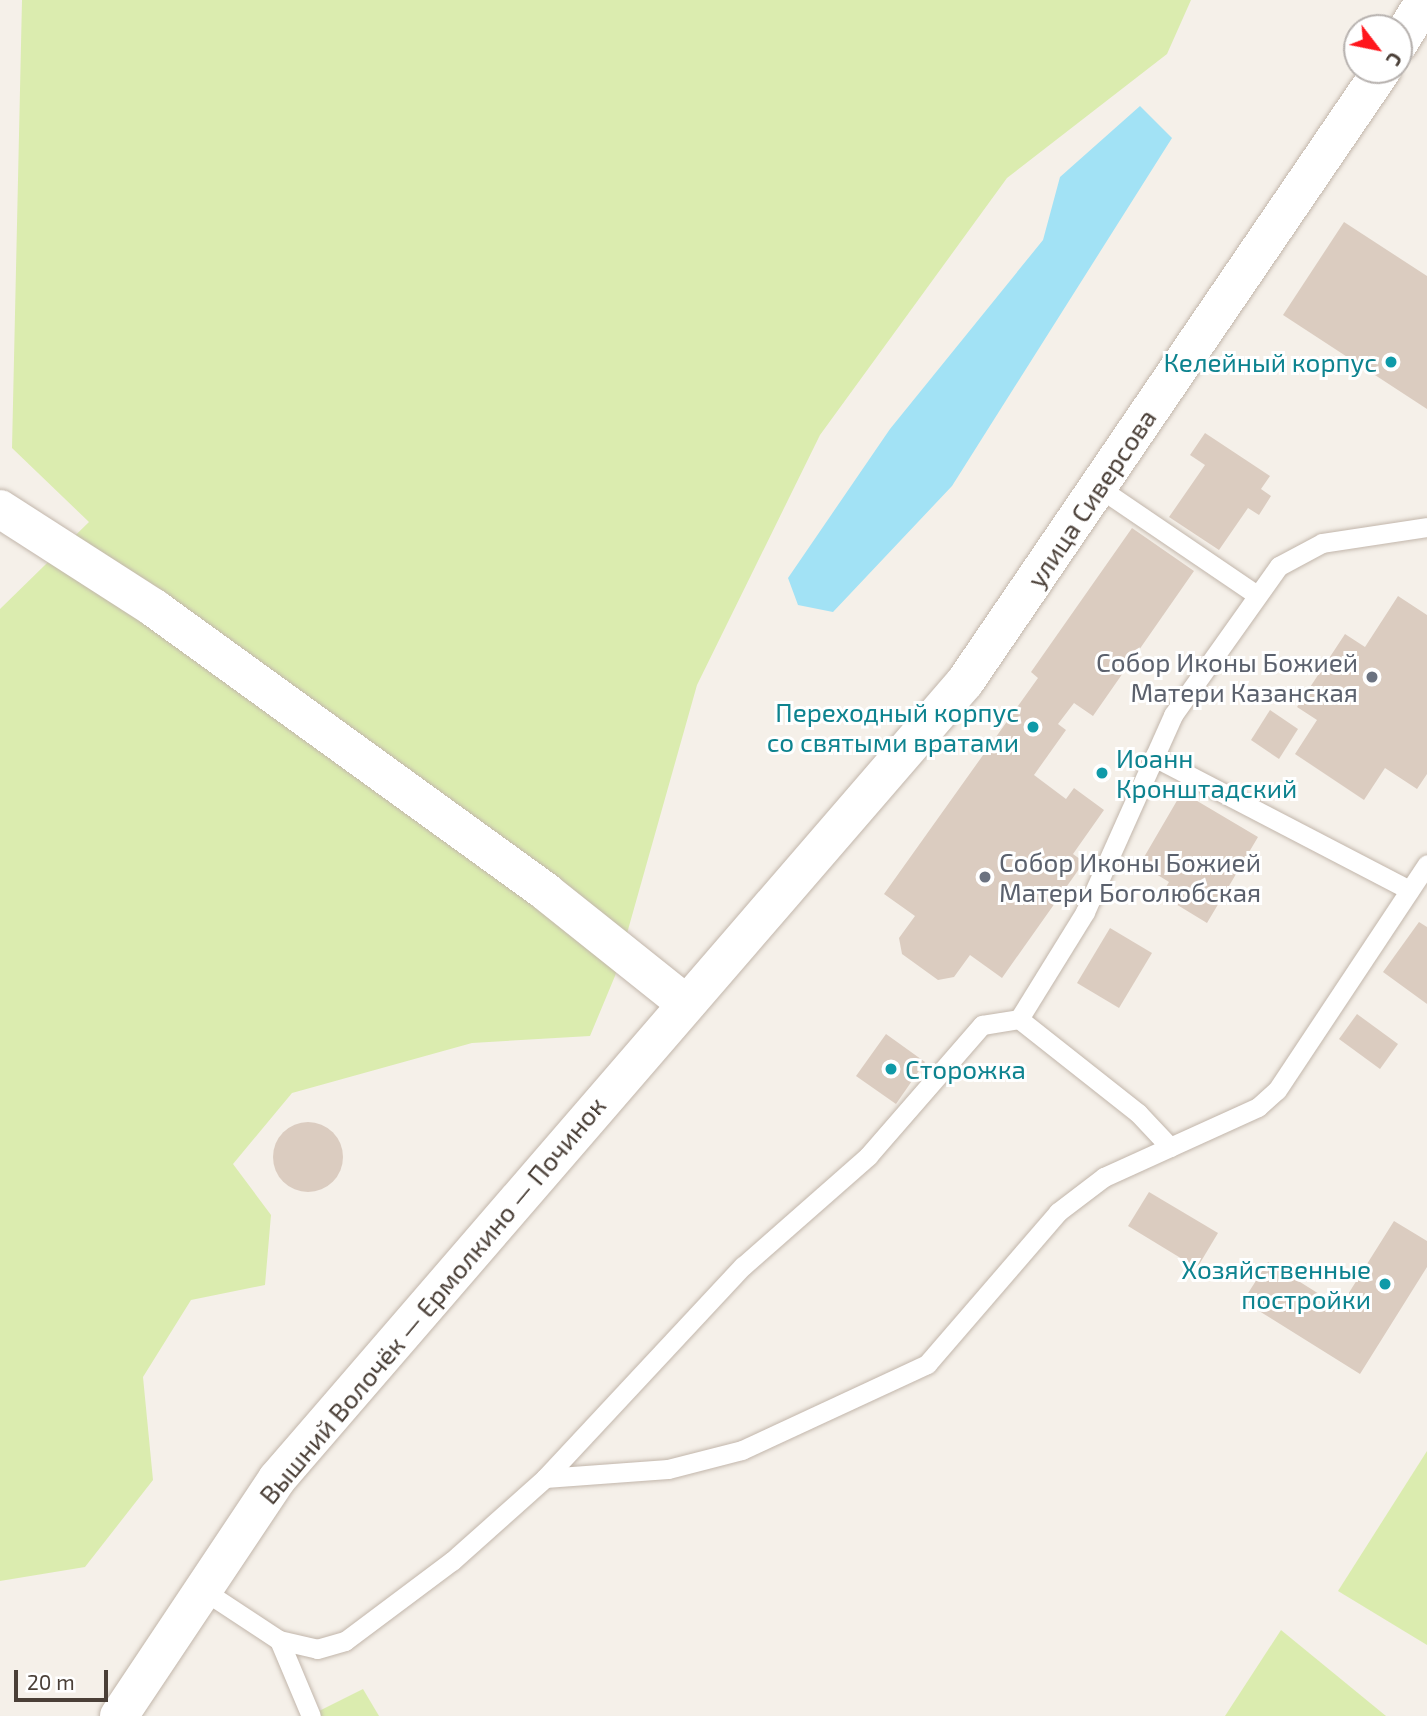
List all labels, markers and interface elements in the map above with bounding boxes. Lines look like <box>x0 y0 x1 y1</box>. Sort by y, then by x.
north arrow <box>1343 14 1413 84</box>
text: С <box>1382 48 1407 70</box>
place label: Келейный корпус <box>1163 346 1377 378</box>
marker: Келейный корпус <box>1383 354 1399 370</box>
street label: улица Сиверсова <box>1020 403 1162 593</box>
place label: Собор Иконы Божией Матери Казанская <box>1096 646 1358 708</box>
marker: Собор Иконы Божией Матери Казанская <box>1364 669 1380 685</box>
place label: Переходный корпус со святыми вратами <box>767 696 1019 758</box>
marker: Переходный корпус со святыми вратами <box>1025 719 1041 735</box>
place label: Иоанн Кронштадский <box>1116 742 1297 804</box>
marker: Иоанн Кронштадский <box>1094 765 1110 781</box>
place label: Собор Иконы Божией Матери Боголюбская <box>999 846 1261 908</box>
marker: Собор Иконы Божией Матери Боголюбская <box>977 869 993 885</box>
place label: Сторожка <box>905 1053 1026 1085</box>
marker: Сторожка <box>883 1061 899 1077</box>
street label: Вышний Волочёк — Ермолкино — Починок <box>252 1090 612 1510</box>
place label: Хозяйственные постройки <box>1181 1253 1371 1314</box>
marker: Хозяйственные постройки <box>1377 1276 1393 1292</box>
scale bar <box>18 1656 112 1700</box>
text: 20 m <box>27 1669 75 1694</box>

